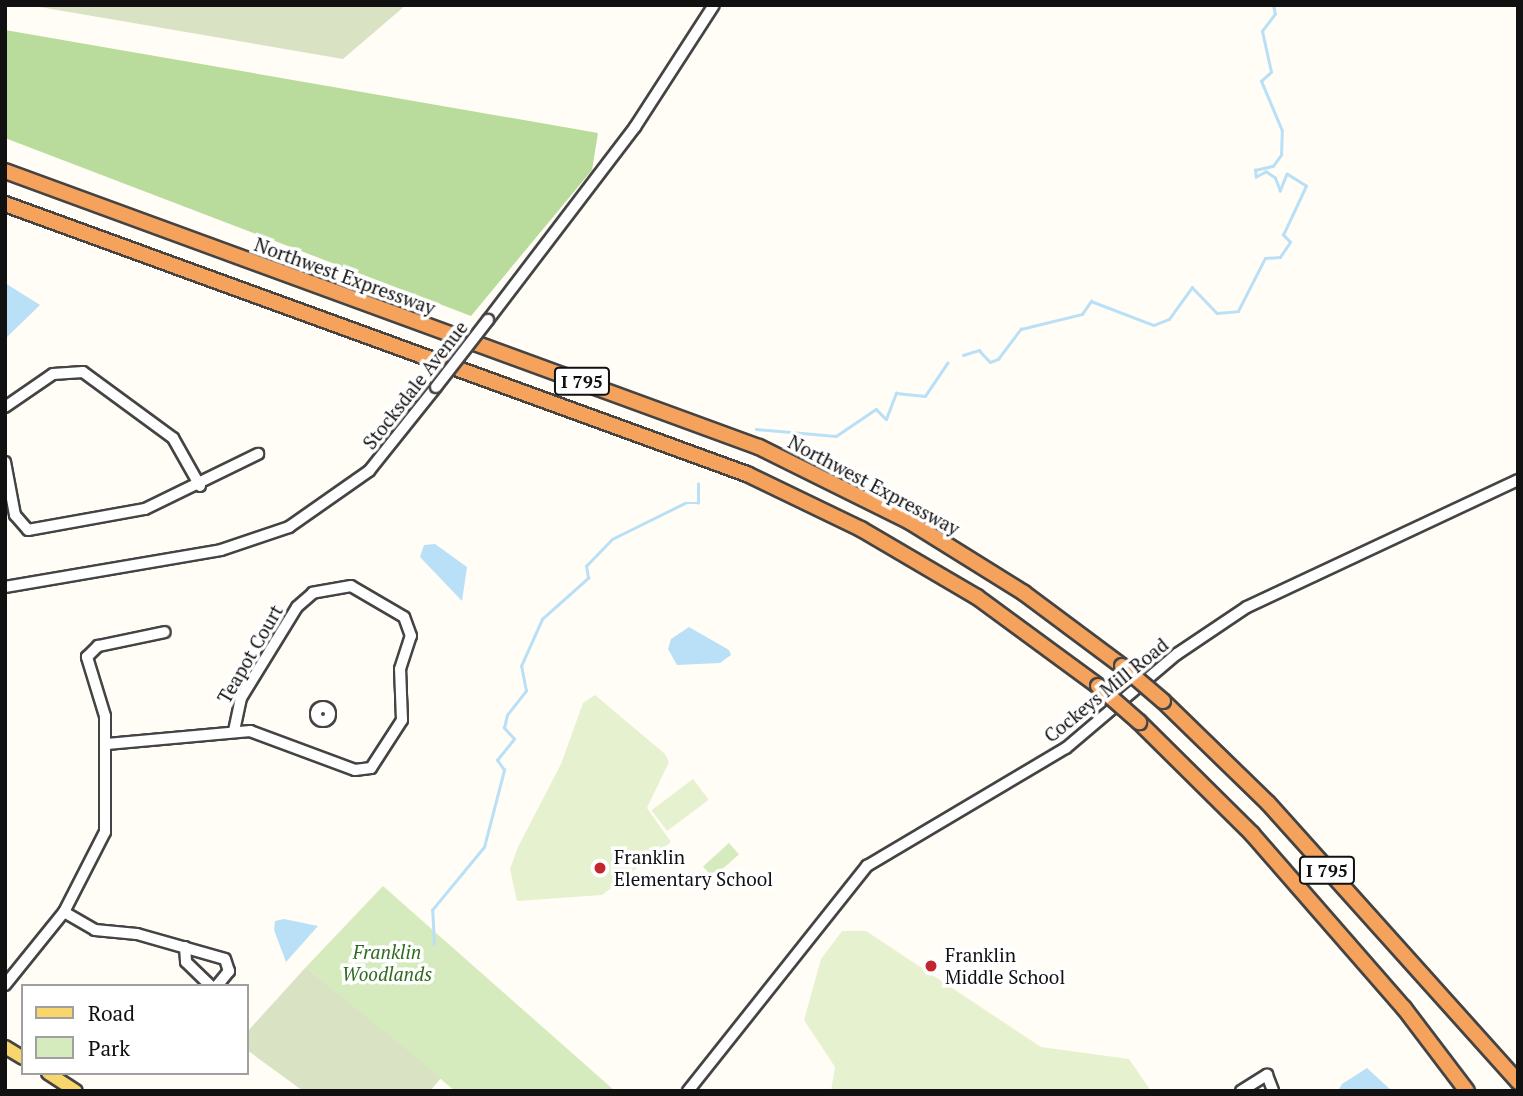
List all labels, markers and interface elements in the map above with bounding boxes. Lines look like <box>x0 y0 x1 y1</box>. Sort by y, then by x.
street label: Northwest Expressway <box>251 233 439 319</box>
street label: Stocksdale Avenue <box>358 316 472 454</box>
road number: I 795 <box>552 366 612 396</box>
street label: Northwest Expressway <box>784 430 964 540</box>
street label: Teapot Court <box>213 601 287 707</box>
street label: Cockeys Mill Road <box>1039 633 1173 747</box>
place label: Franklin Elementary School <box>614 846 773 890</box>
road number: I 795 <box>1297 856 1357 884</box>
marker: Franklin Elementary School <box>592 860 608 876</box>
park label: Franklin Woodlands <box>342 941 432 985</box>
place label: Franklin Middle School <box>945 944 1065 988</box>
marker: Franklin Middle School <box>923 958 939 974</box>
legend <box>21 984 248 1075</box>
text: Road <box>88 999 135 1027</box>
text: Park <box>88 1034 130 1062</box>

